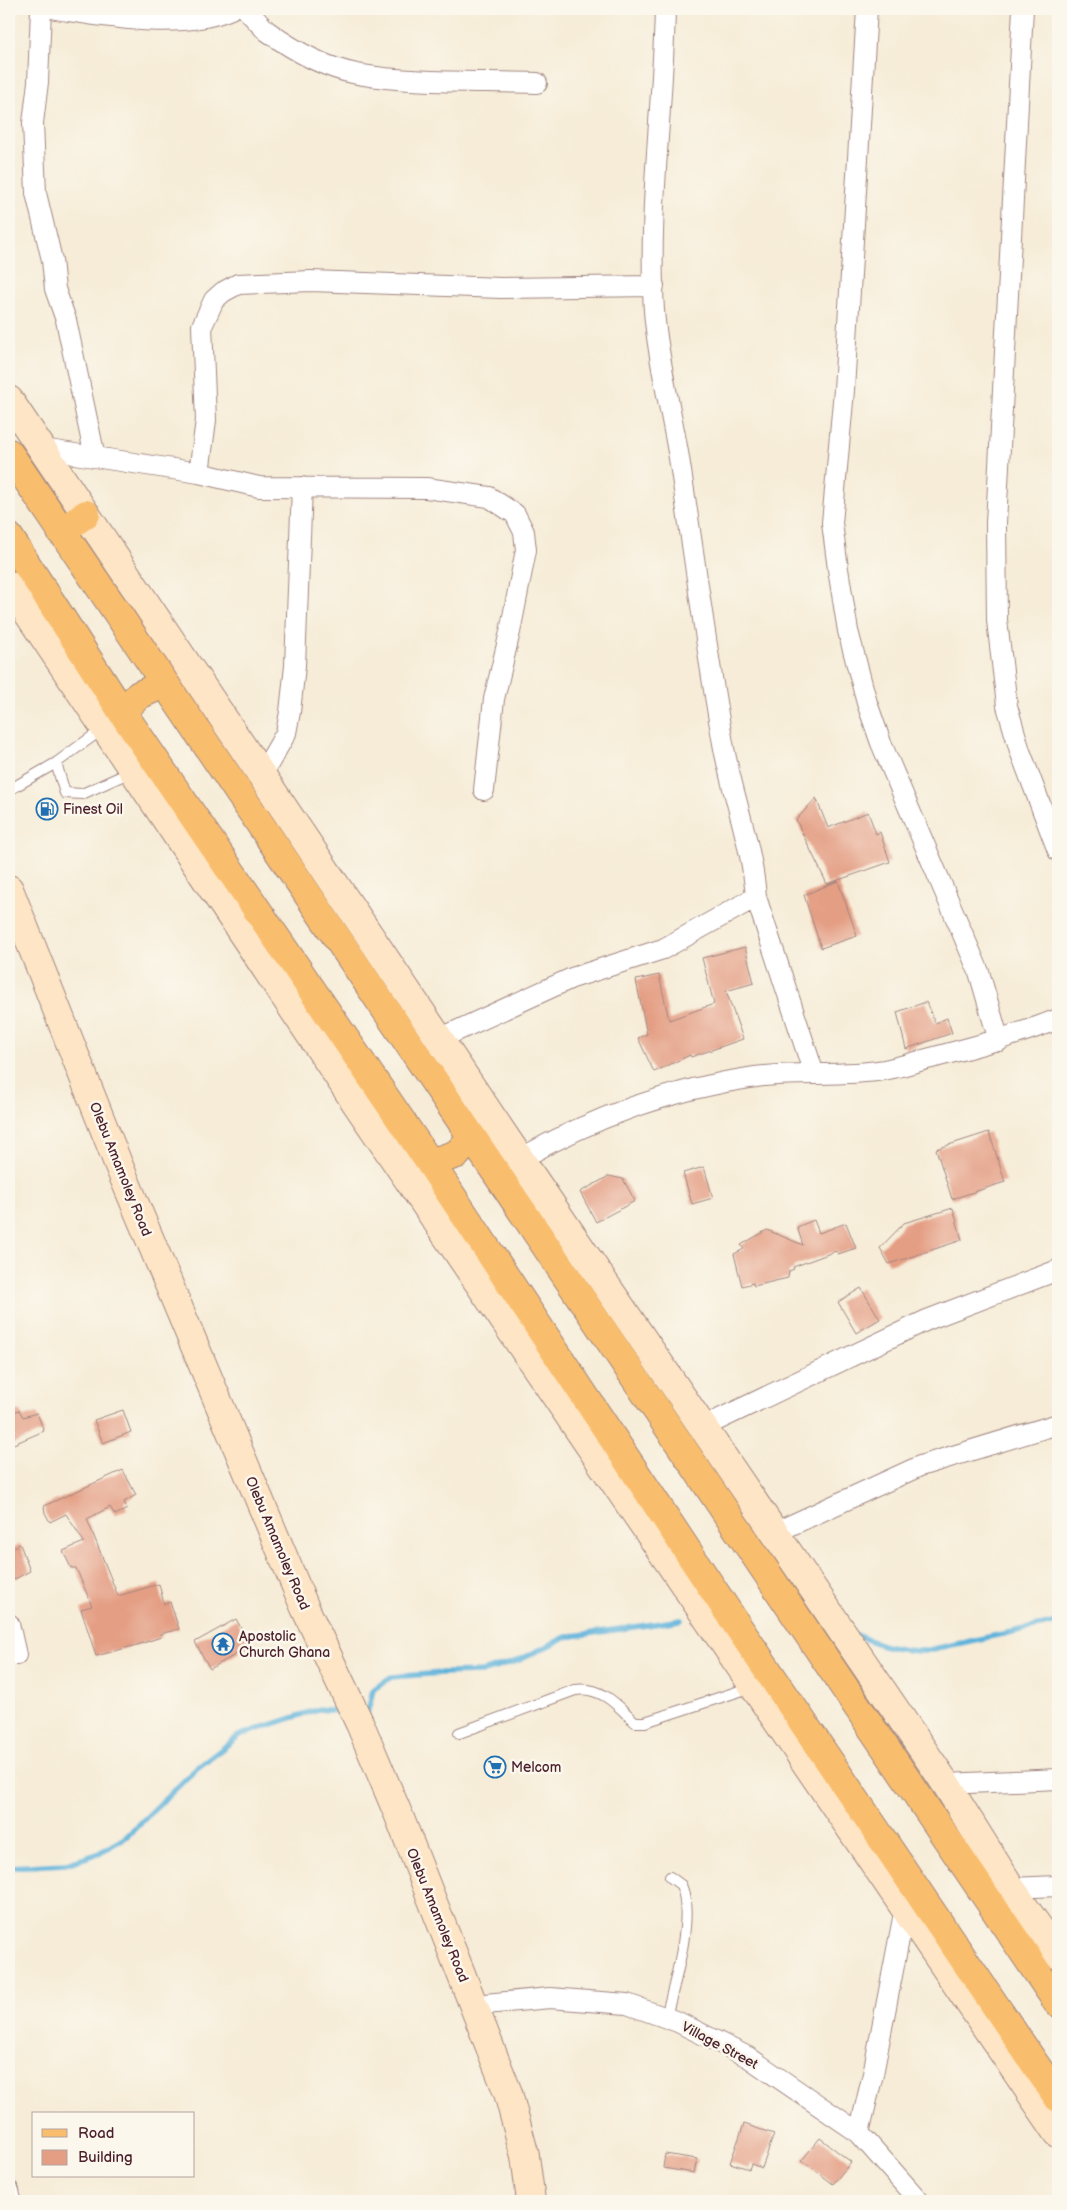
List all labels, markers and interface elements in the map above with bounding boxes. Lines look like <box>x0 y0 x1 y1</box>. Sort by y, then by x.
fuel station icon: Finest Oil <box>35 797 59 821</box>
place label: Finest Oil <box>63 801 123 818</box>
street label: Olebu Amamoley Road <box>86 1100 155 1239</box>
street label: Olebu Amamoley Road <box>242 1474 313 1612</box>
place label: Apostolic Church Ghana <box>239 1628 330 1661</box>
temple icon: Apostolic Church Ghana <box>211 1632 235 1656</box>
supermarket icon: Melcom <box>483 1755 507 1779</box>
place label: Melcom <box>511 1759 561 1776</box>
street label: Olebu Amamoley Road <box>403 1846 472 1985</box>
street label: Village Street <box>679 2018 762 2073</box>
legend <box>32 2112 195 2178</box>
text: Road <box>78 2124 114 2143</box>
text: Building <box>78 2148 133 2167</box>

